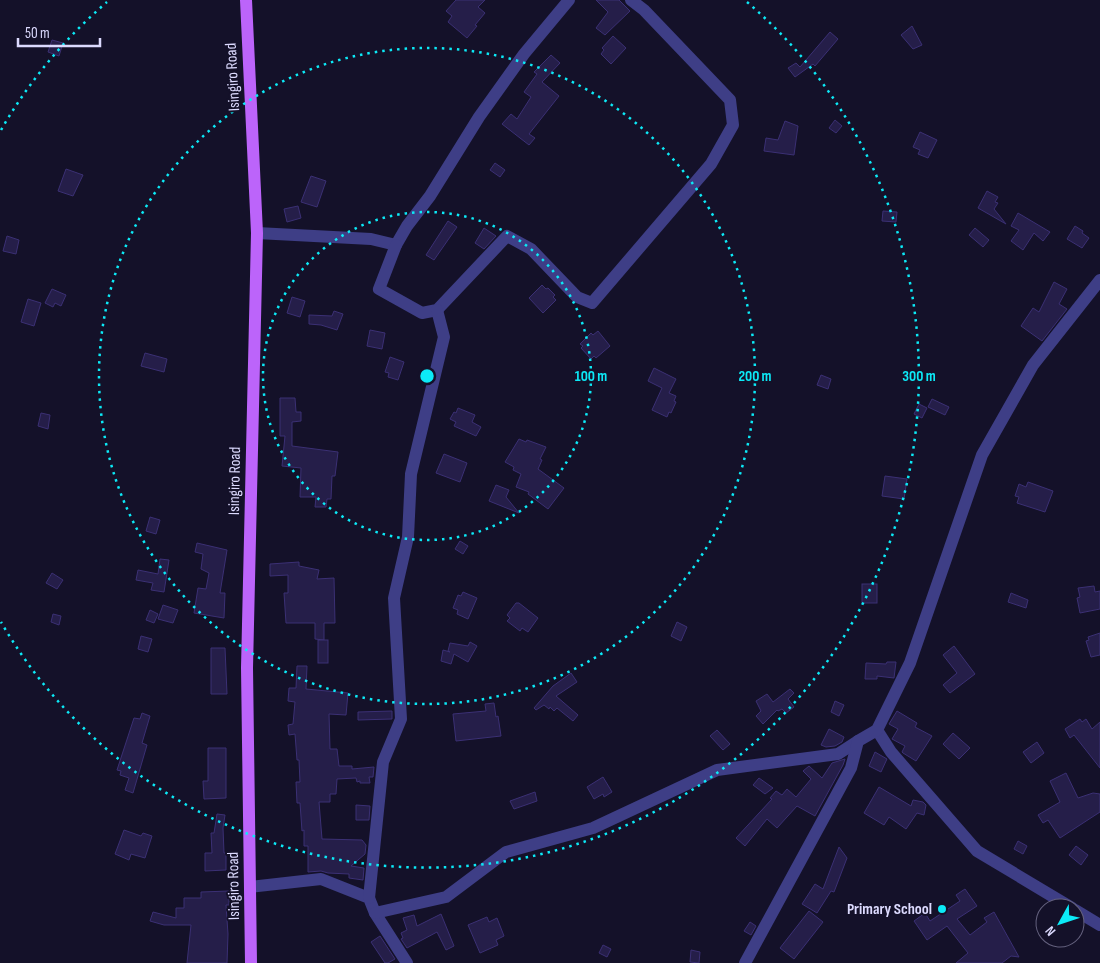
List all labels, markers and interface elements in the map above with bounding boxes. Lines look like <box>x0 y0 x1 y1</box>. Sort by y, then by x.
scale bar <box>18 15 100 47</box>
text: 50 m <box>25 24 50 43</box>
street label: Isingiro Road <box>222 42 244 112</box>
centre of rings <box>418 367 436 385</box>
text: 100 m <box>575 367 607 386</box>
text: 200 m <box>738 367 772 386</box>
text: 300 m <box>902 367 936 386</box>
street label: Isingiro Road <box>225 447 245 515</box>
street label: Isingiro Road <box>224 852 244 920</box>
north arrow <box>1035 898 1085 948</box>
place label: Primary School <box>847 900 932 919</box>
marker: Primary School <box>936 903 948 915</box>
text: N <box>1042 923 1059 939</box>

